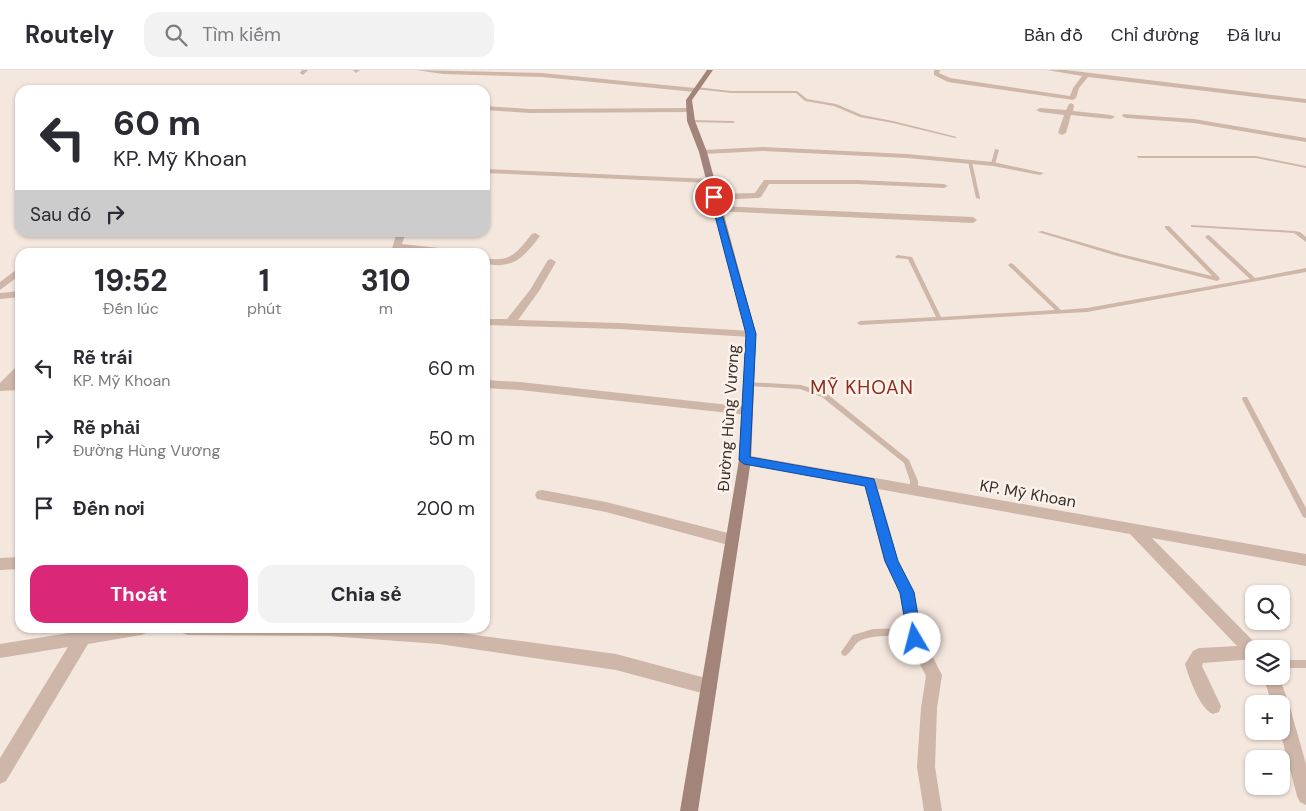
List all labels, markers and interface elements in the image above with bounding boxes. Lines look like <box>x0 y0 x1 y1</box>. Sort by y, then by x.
search box <box>144 12 494 57</box>
text: Routely <box>25 19 114 50</box>
icon: search <box>162 21 190 49</box>
text: Tìm kiếm <box>202 22 281 47</box>
text: Bản đồ <box>1024 23 1083 47</box>
text: Chỉ đường <box>1111 23 1199 47</box>
text: Đã lưu <box>1227 23 1281 47</box>
text: 60 m <box>113 100 201 146</box>
icon: left <box>30 105 95 170</box>
text: KP. Mỹ Khoan <box>113 144 247 173</box>
pin <box>693 176 735 218</box>
icon: arrive <box>700 183 728 211</box>
icon: right <box>101 200 129 228</box>
text: Sau đó <box>30 202 91 227</box>
text: 19:52 <box>94 261 168 300</box>
text: 1 <box>259 261 270 300</box>
text: 310 <box>361 261 411 300</box>
text: Đến lúc <box>103 298 159 319</box>
text: phút <box>247 298 282 319</box>
text: m <box>379 298 393 319</box>
street label: Đường Hùng Vương <box>713 344 744 492</box>
text: Rẽ trái <box>73 345 133 370</box>
icon: left <box>30 354 58 382</box>
text: 60 m <box>428 356 475 381</box>
text: KP. Mỹ Khoan <box>73 370 170 391</box>
district label: MỸ KHOAN <box>810 375 914 400</box>
text: Rẽ phải <box>73 415 140 440</box>
icon: right <box>30 424 58 452</box>
text: 50 m <box>428 426 475 451</box>
text: Đường Hùng Vương <box>73 440 220 461</box>
street label: KP. Mỹ Khoan <box>978 475 1078 512</box>
icon: arrive <box>30 494 58 522</box>
text: Đến nơi <box>73 496 145 521</box>
text: 200 m <box>416 496 475 521</box>
button: Thoát <box>30 565 248 623</box>
button: Chia sẻ <box>258 565 475 623</box>
map controls <box>1245 585 1290 795</box>
button: search <box>1245 585 1290 630</box>
position arrow <box>888 612 940 664</box>
button: layers <box>1245 640 1290 685</box>
button: + <box>1245 695 1290 740</box>
button: − <box>1245 750 1290 795</box>

